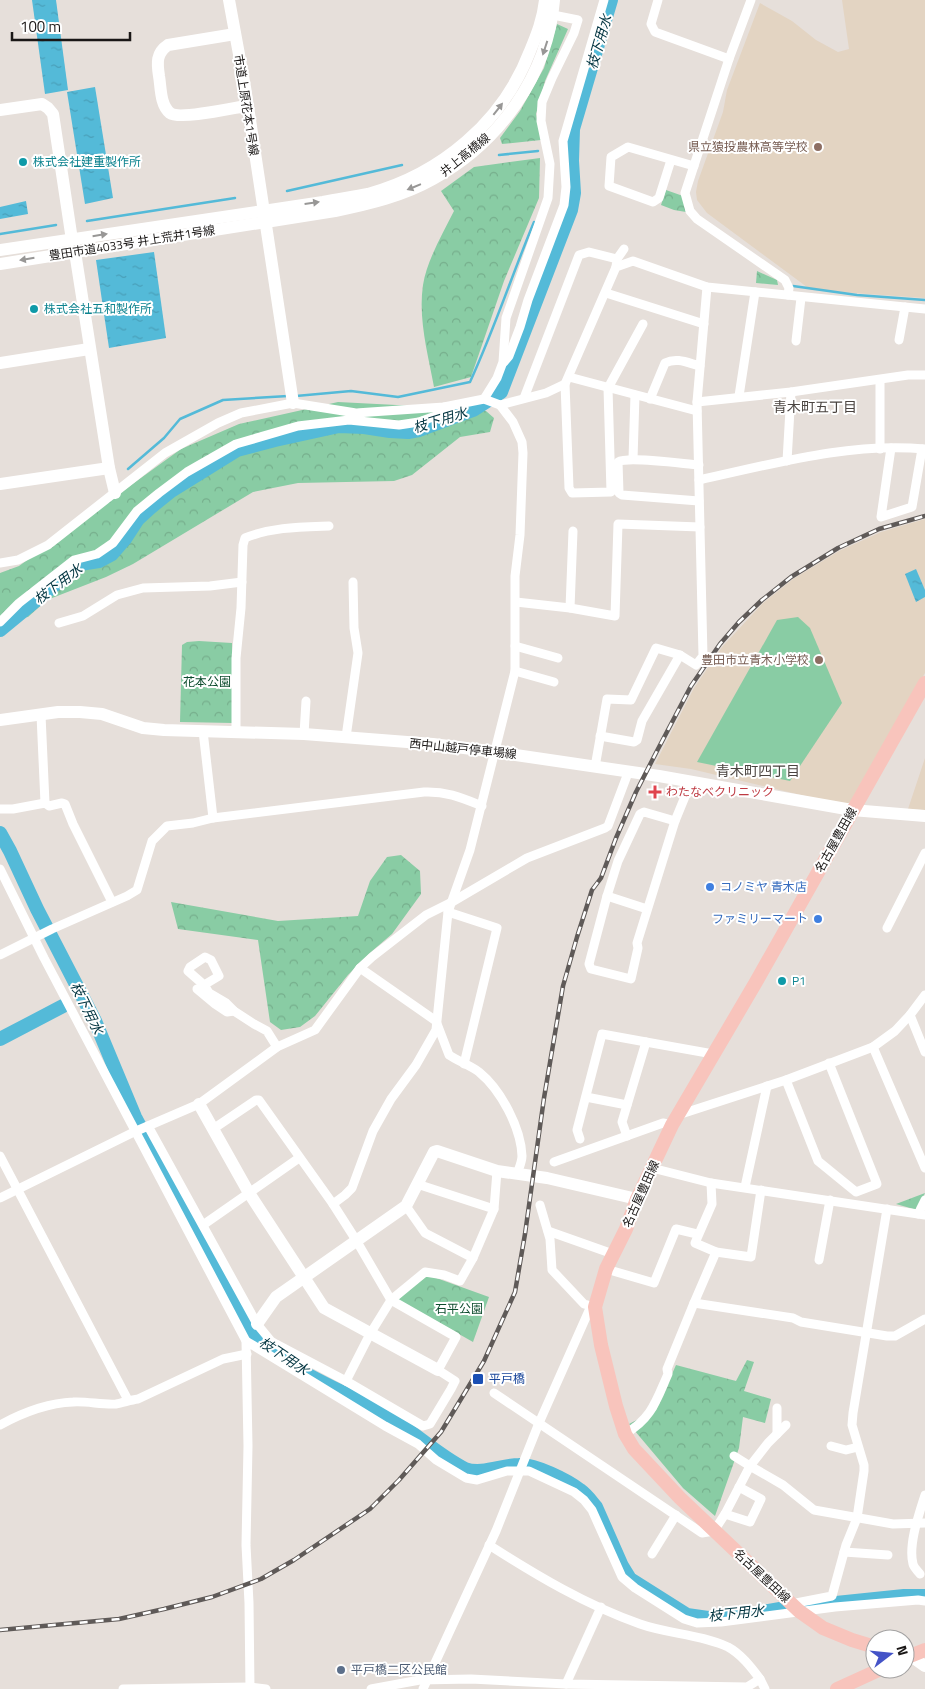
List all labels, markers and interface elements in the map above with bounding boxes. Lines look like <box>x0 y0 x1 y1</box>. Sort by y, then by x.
scale bar <box>12 10 130 42</box>
water label: 枝下用水 <box>581 10 617 72</box>
text: 100 m <box>20 15 61 38</box>
one-way arrow <box>540 40 548 55</box>
street label: 市道上原花本1号線 <box>229 53 264 157</box>
one-way arrow <box>492 102 503 115</box>
street label: 井上高橋線 <box>435 128 494 181</box>
place label: 県立猿投農林高等学校 <box>688 137 808 156</box>
marker: 県立猿投農林高等学校 <box>812 141 824 153</box>
place label: 株式会社建重製作所 <box>33 152 141 171</box>
marker: 株式会社建重製作所 <box>17 156 29 168</box>
one-way arrow <box>407 184 421 192</box>
one-way arrow <box>304 199 320 207</box>
street label: 豊田市道4033号 井上荒井1号線 <box>47 220 216 265</box>
one-way arrow <box>92 231 108 239</box>
one-way arrow <box>18 256 34 264</box>
place label: 株式会社五和製作所 <box>44 299 152 318</box>
marker: 株式会社五和製作所 <box>28 303 40 315</box>
district label: 青木町五丁目 <box>773 396 857 417</box>
water label: 枝下用水 <box>410 401 472 438</box>
water label: 枝下用水 <box>29 557 88 609</box>
place label: 豊田市立青木小学校 <box>701 650 809 669</box>
marker: 豊田市立青木小学校 <box>813 654 825 666</box>
park label: 花本公園 <box>183 672 231 691</box>
street label: 西中山越戸停車場線 <box>408 733 518 764</box>
district label: 青木町四丁目 <box>716 760 800 781</box>
place label: わたなべクリニック <box>666 782 774 801</box>
marker: わたなべクリニック <box>648 785 662 799</box>
street label: 名古屋豊田線 <box>810 804 861 876</box>
place label: コノミヤ 青木店 <box>720 877 807 896</box>
marker: コノミヤ 青木店 <box>704 881 716 893</box>
place label: ファミリーマート <box>712 909 808 928</box>
marker: ファミリーマート <box>812 913 824 925</box>
place label: P1 <box>792 971 806 990</box>
marker: P1 <box>776 975 788 987</box>
water label: 枝下用水 <box>66 978 110 1039</box>
street label: 名古屋豊田線 <box>617 1157 664 1231</box>
park label: 石平公園 <box>435 1299 483 1318</box>
water label: 枝下用水 <box>255 1331 315 1381</box>
place label: 平戸橋 <box>489 1369 525 1388</box>
marker: 平戸橋 <box>471 1372 485 1386</box>
street label: 名古屋豊田線 <box>730 1544 795 1607</box>
water label: 枝下用水 <box>707 1599 767 1626</box>
north arrow <box>865 1629 915 1679</box>
text: N <box>892 1643 914 1658</box>
place label: 平戸橋二区公民館 <box>351 1660 447 1679</box>
marker: 平戸橋二区公民館 <box>335 1664 347 1676</box>

